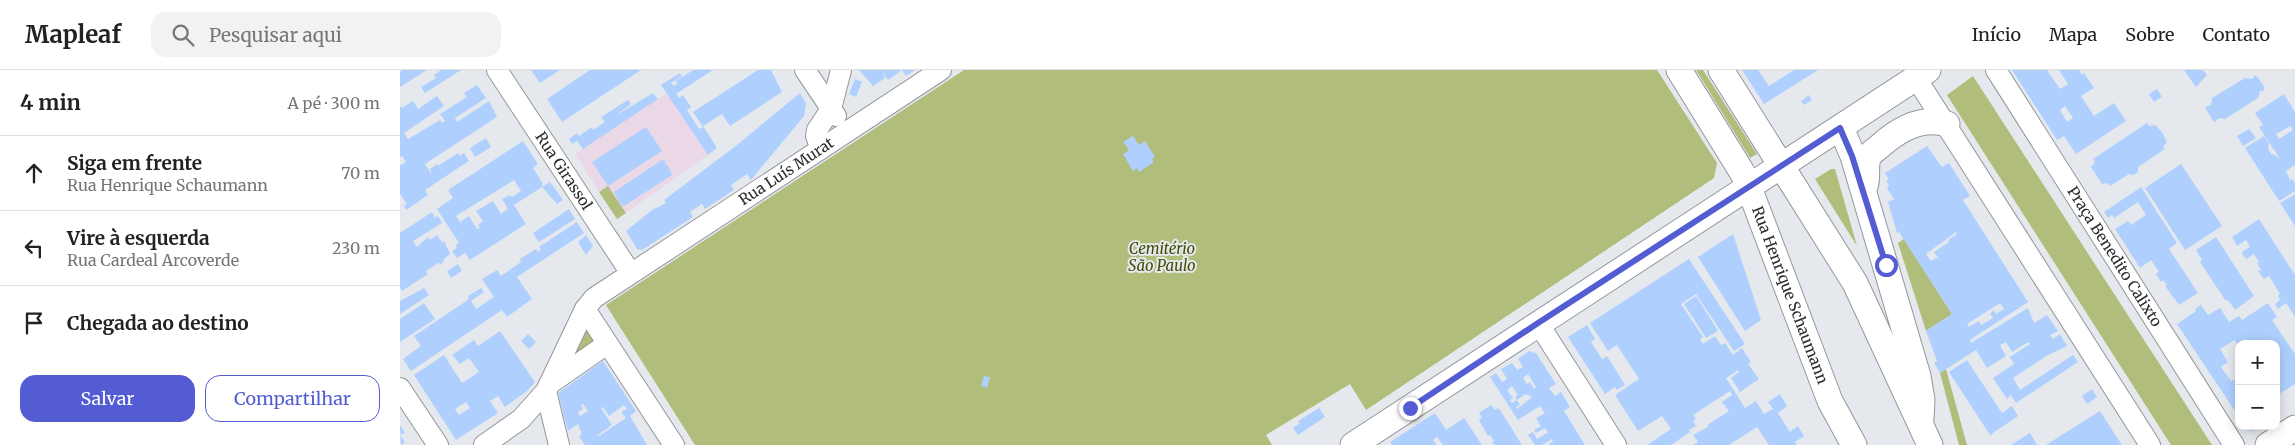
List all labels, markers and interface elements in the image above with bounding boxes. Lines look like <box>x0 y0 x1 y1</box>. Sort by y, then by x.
search box <box>151 12 501 57</box>
text: Mapleaf <box>25 19 121 50</box>
icon: search <box>169 21 197 49</box>
text: Pesquisar aqui <box>209 23 342 47</box>
text: Início <box>1972 23 2021 46</box>
text: Mapa <box>2049 23 2097 46</box>
text: Sobre <box>2125 23 2175 46</box>
text: Contato <box>2203 23 2270 46</box>
text: 4 min <box>20 89 81 116</box>
text: A pé · 300 m <box>287 93 380 113</box>
street label: Rua Girassol <box>531 128 597 214</box>
street label: Rua Luís Murat <box>735 133 837 209</box>
text: Siga em frente <box>67 151 202 175</box>
icon: ahead <box>20 159 48 187</box>
text: 70 m <box>341 163 380 183</box>
text: Rua Henrique Schaumann <box>67 175 268 195</box>
street label: Praça Benedito Calixto <box>2063 183 2166 330</box>
street label: Rua Henrique Schaumann <box>1748 203 1833 386</box>
text: Vire à esquerda <box>67 226 210 250</box>
icon: left <box>20 234 48 262</box>
text: 230 m <box>332 238 380 258</box>
park label: Cemitério São Paulo <box>1128 239 1196 275</box>
text: Rua Cardeal Arcoverde <box>67 250 239 270</box>
route start <box>1875 254 1898 277</box>
icon: arrive <box>20 309 48 337</box>
text: Chegada ao destino <box>67 311 249 335</box>
map controls <box>2235 340 2280 430</box>
button: + <box>2235 340 2280 385</box>
button: Salvar <box>20 375 195 422</box>
button: Compartilhar <box>205 375 380 422</box>
button: − <box>2235 385 2280 430</box>
route end <box>1399 397 1422 420</box>

